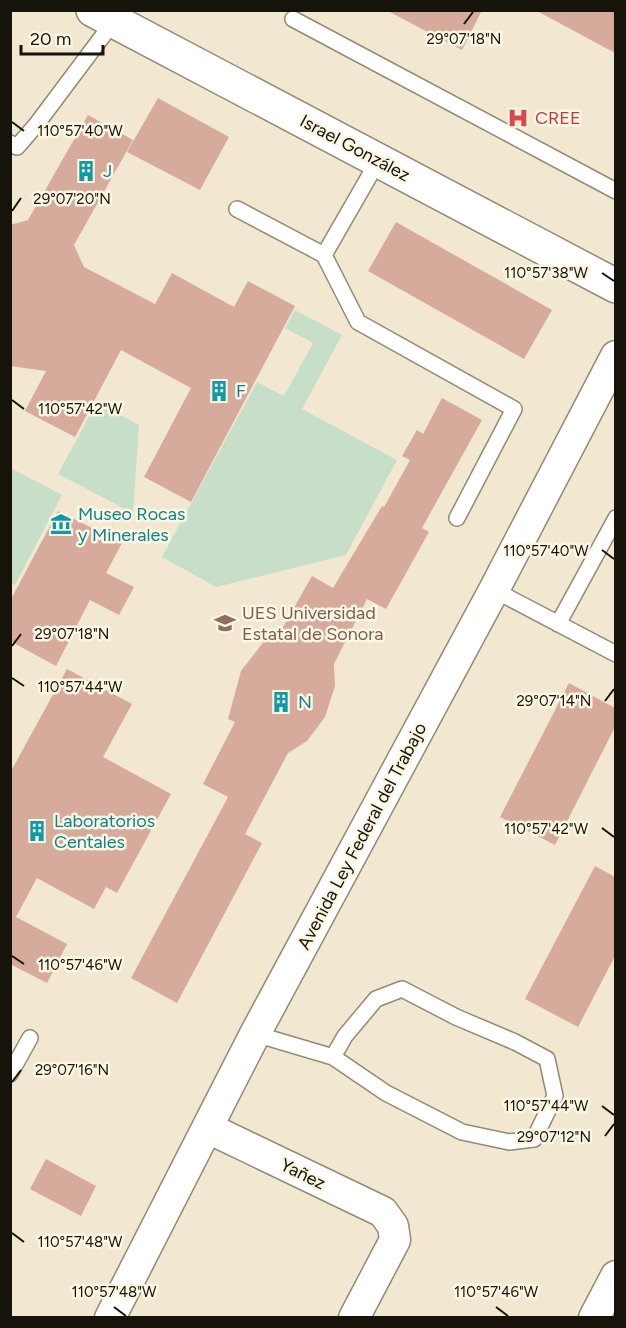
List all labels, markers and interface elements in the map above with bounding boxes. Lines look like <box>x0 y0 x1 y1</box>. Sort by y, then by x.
scale bar <box>21 18 104 56</box>
text: 20 m <box>30 28 71 50</box>
text: 29°07'18"N <box>427 30 501 48</box>
hospital icon: CREE <box>506 106 530 130</box>
place label: CREE <box>535 107 581 129</box>
street label: Israel González <box>296 110 414 186</box>
text: 110°57'40"W <box>37 122 123 140</box>
building icon: J <box>74 159 98 183</box>
place label: J <box>103 160 112 182</box>
text: 29°07'20"N <box>33 190 111 208</box>
text: 110°57'38"W <box>504 264 588 282</box>
building icon: F <box>207 379 231 403</box>
place label: F <box>236 380 246 402</box>
text: 110°57'42"W <box>38 400 123 418</box>
place label: Museo Rocas y Minerales <box>78 503 185 546</box>
museum icon: Museo Rocas y Minerales <box>49 512 73 536</box>
text: 110°57'40"W <box>503 542 589 560</box>
place label: UES Universidad Estatal de Sonora <box>242 602 383 645</box>
school or university icon: UES Universidad Estatal de Sonora <box>213 611 237 635</box>
text: 29°07'18"N <box>35 625 109 643</box>
text: 110°57'44"W <box>37 678 123 696</box>
building icon: N <box>269 690 293 714</box>
place label: N <box>298 691 312 713</box>
text: 29°07'14"N <box>516 692 592 710</box>
street label: Avenida Ley Federal del Trabajo <box>293 719 431 953</box>
place label: Laboratorios Centales <box>54 810 155 853</box>
building icon: Laboratorios Centales <box>25 819 49 843</box>
text: 110°57'42"W <box>504 820 589 838</box>
text: 110°57'46"W <box>38 956 123 974</box>
text: 29°07'16"N <box>35 1061 109 1079</box>
text: 110°57'44"W <box>503 1097 589 1115</box>
text: 29°07'12"N <box>517 1128 591 1146</box>
street label: Yañez <box>277 1154 329 1194</box>
text: 110°57'48"W <box>38 1233 123 1251</box>
text: 110°57'48"W <box>72 1283 157 1301</box>
text: 110°57'46"W <box>454 1283 539 1301</box>

